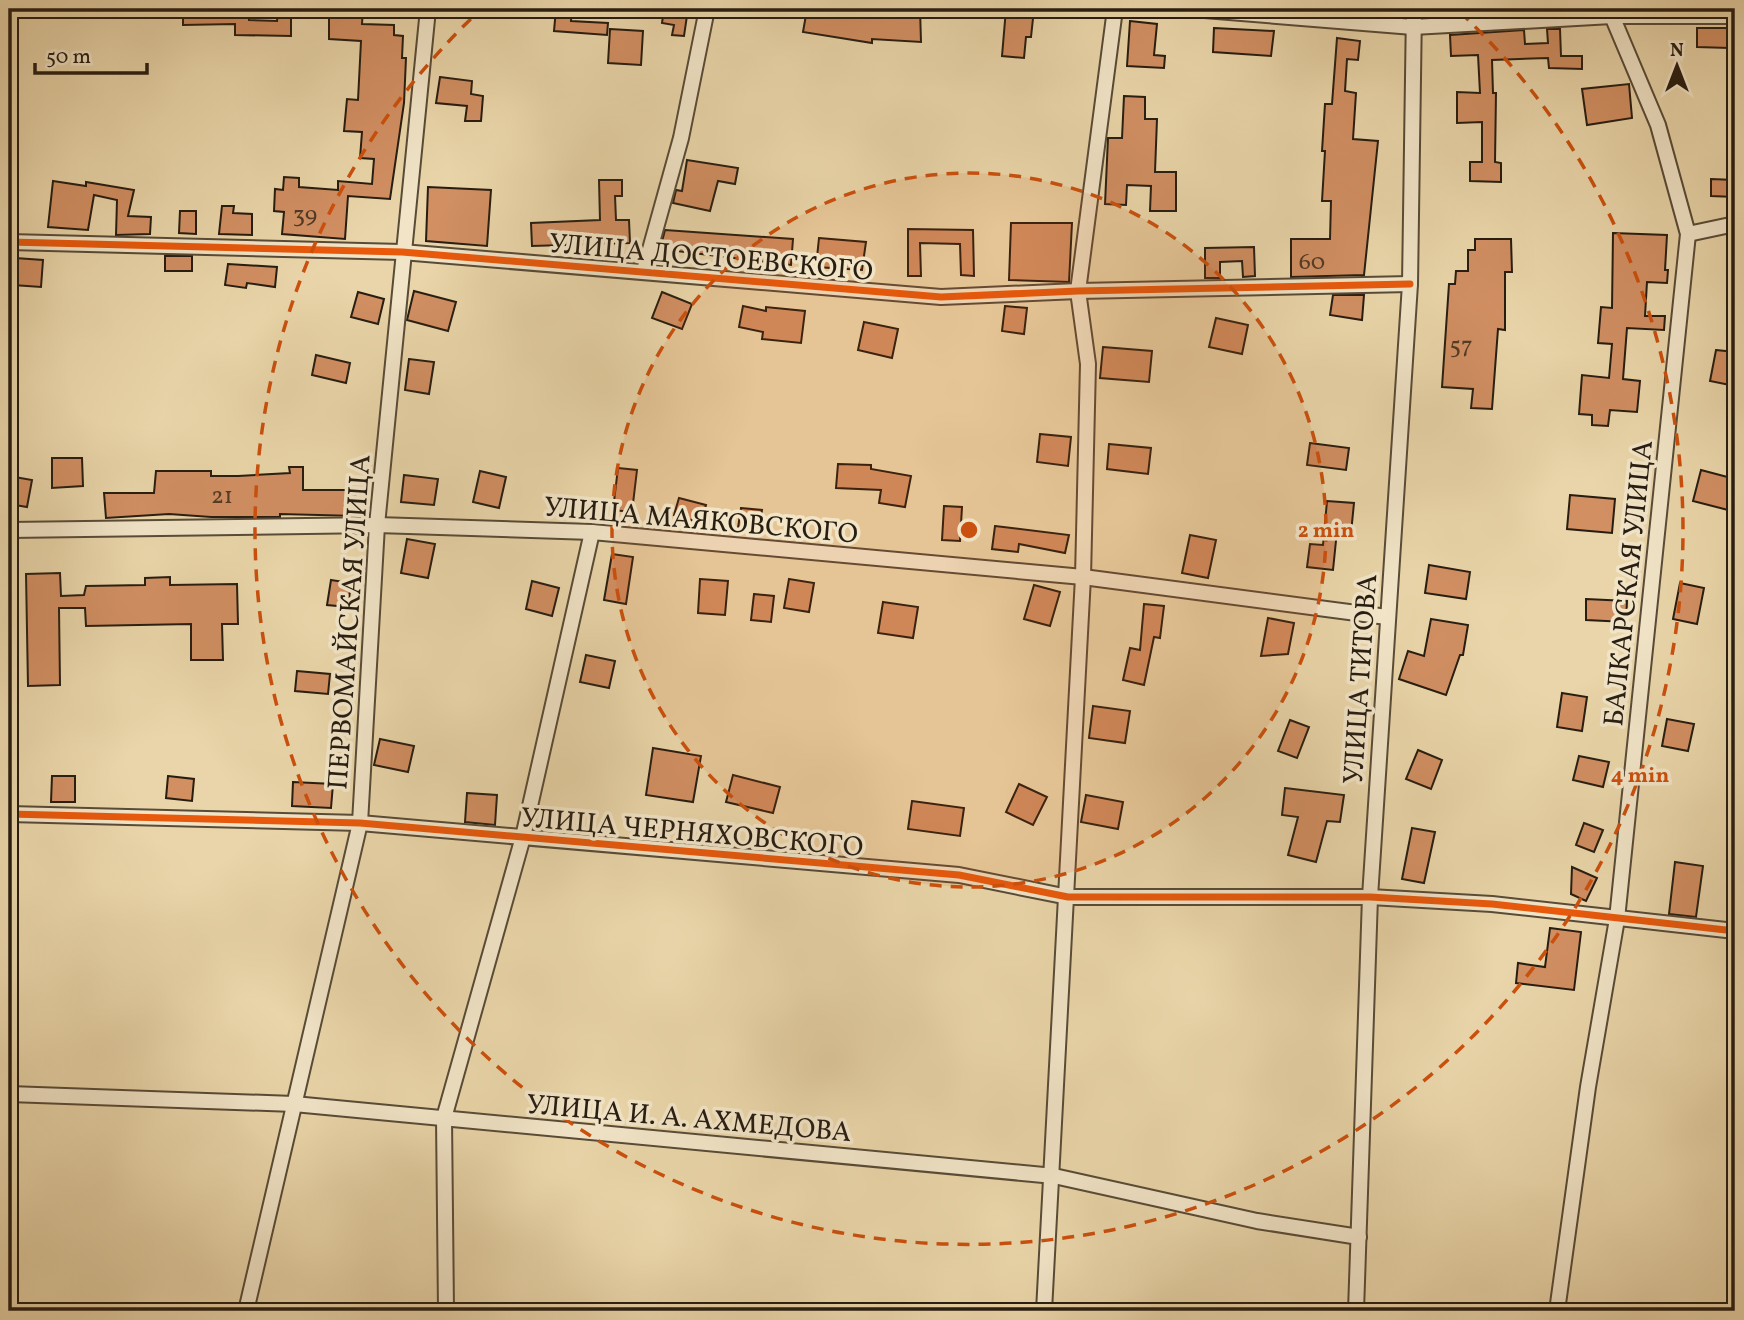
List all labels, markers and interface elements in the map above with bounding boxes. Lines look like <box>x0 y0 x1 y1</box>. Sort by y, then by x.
scale bar <box>35 32 147 76</box>
north arrow <box>1642 32 1712 102</box>
text: N <box>1670 38 1684 64</box>
text: 50 m <box>46 43 91 72</box>
house number: 39 <box>293 199 317 233</box>
street label: УЛИЦА ДОСТОЕВСКОГО <box>547 225 874 292</box>
house number: 60 <box>1299 246 1325 280</box>
house number: 57 <box>1449 330 1473 364</box>
street label: БАЛКАРСКАЯ УЛИЦА <box>1595 438 1664 728</box>
street label: ПЕРВОМАЙСКАЯ УЛИЦА <box>319 453 382 791</box>
house number: 21 <box>211 480 233 514</box>
street label: УЛИЦА МАЯКОВСКОГО <box>542 488 859 555</box>
text: 2 min <box>1298 517 1354 546</box>
centre of rings <box>957 518 981 542</box>
street label: УЛИЦА ТИТОВА <box>1335 573 1388 786</box>
text: 4 min <box>1611 762 1669 791</box>
street label: УЛИЦА ЧЕРНЯХОВСКОГО <box>519 799 865 868</box>
street label: УЛИЦА И. А. АХМЕДОВА <box>525 1086 853 1153</box>

